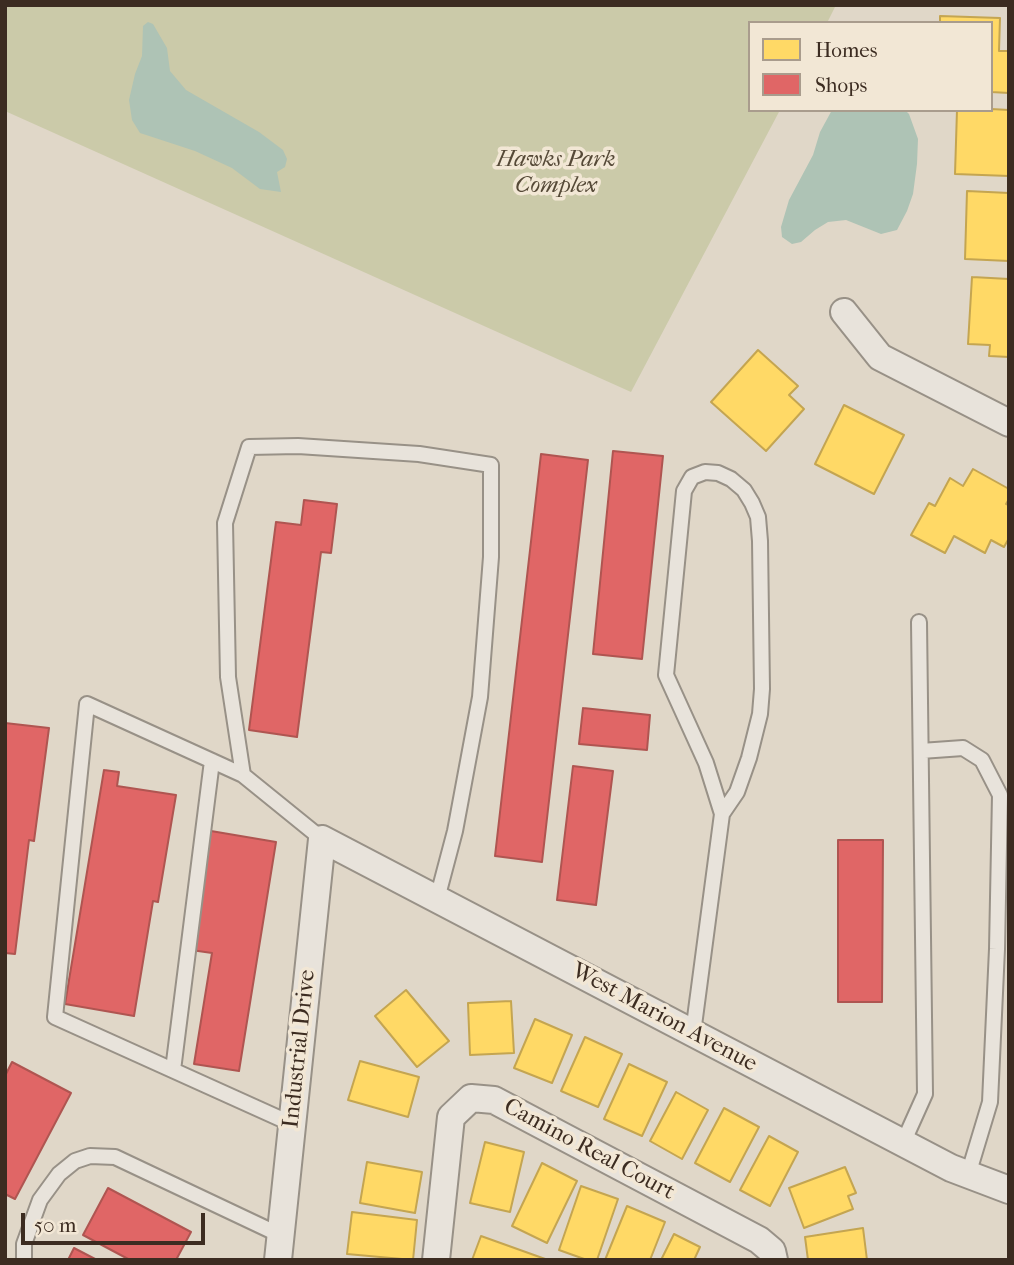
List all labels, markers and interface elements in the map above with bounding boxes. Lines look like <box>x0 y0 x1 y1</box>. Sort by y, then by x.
legend <box>748 21 993 112</box>
text: Homes <box>815 38 877 62</box>
text: Shops <box>815 73 867 97</box>
park label: Hawks Park Complex <box>496 146 616 200</box>
street label: West Marion Avenue <box>567 957 761 1079</box>
street label: Industrial Drive <box>278 968 322 1130</box>
street label: Camino Real Court <box>499 1093 679 1207</box>
scale bar <box>24 1198 208 1242</box>
text: 50 m <box>34 1213 77 1237</box>

